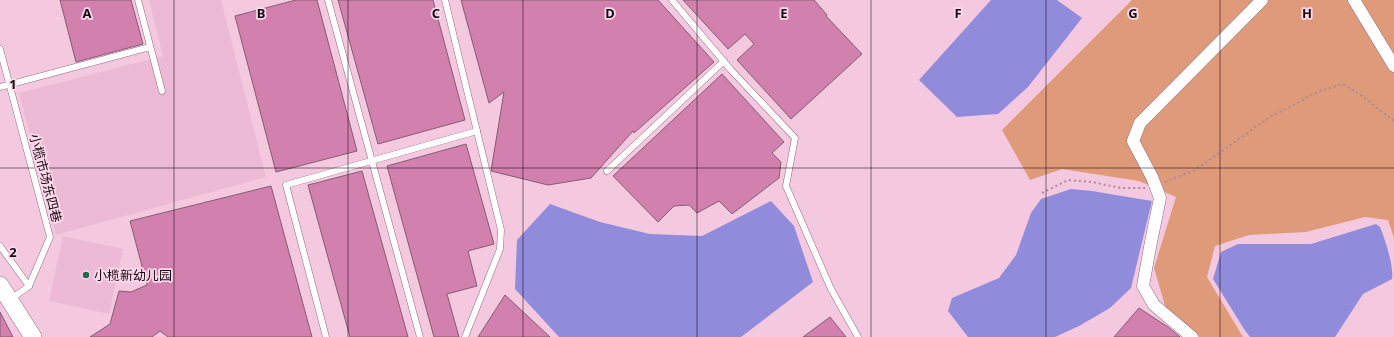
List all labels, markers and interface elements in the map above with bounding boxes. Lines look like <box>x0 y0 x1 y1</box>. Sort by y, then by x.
text: A <box>83 4 92 22</box>
text: B <box>257 4 265 22</box>
text: C <box>432 4 440 22</box>
text: D <box>605 4 615 22</box>
text: E <box>780 4 788 22</box>
text: F <box>954 4 962 22</box>
text: G <box>1128 4 1138 22</box>
text: H <box>1302 4 1312 22</box>
text: 1 <box>9 75 17 93</box>
street label: 小榄市场东四巷 <box>26 132 66 224</box>
text: 2 <box>9 243 17 261</box>
place label: 小榄新幼儿园 <box>94 266 172 284</box>
marker: 小榄新幼儿园 <box>81 270 91 280</box>

